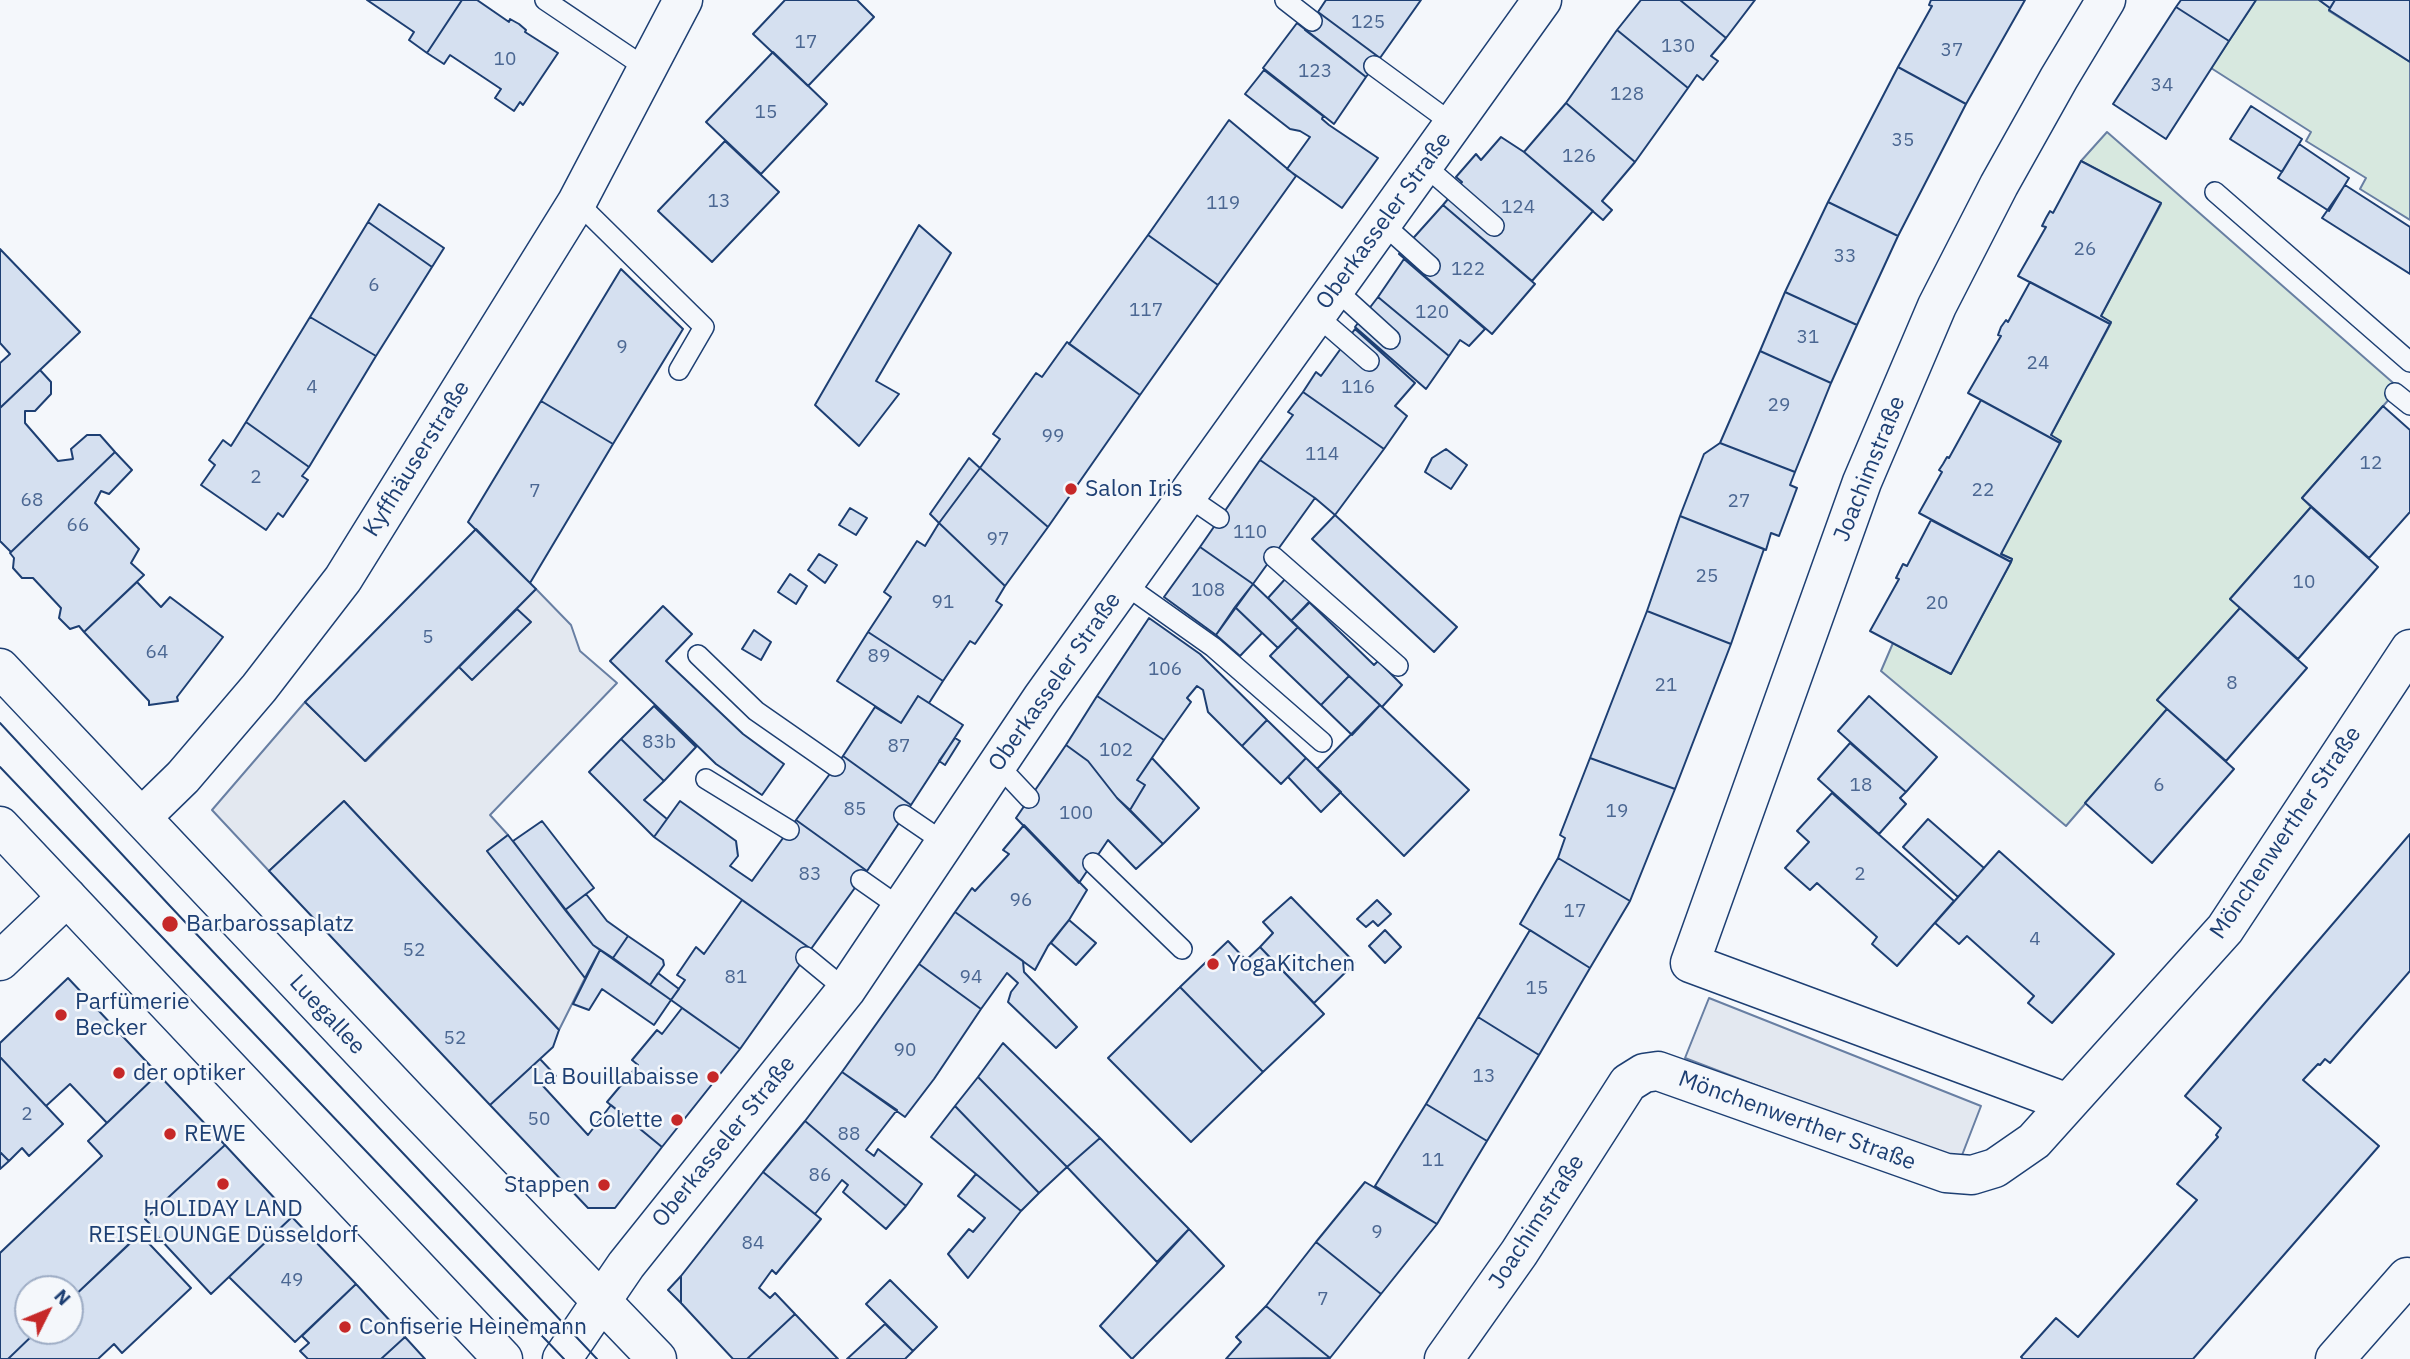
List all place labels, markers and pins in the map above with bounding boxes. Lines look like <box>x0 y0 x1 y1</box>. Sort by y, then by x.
place label: Salon Iris <box>1085 475 1183 503</box>
marker: Salon Iris <box>1063 481 1079 497</box>
place label: Barbarossaplatz <box>186 910 354 938</box>
marker: Barbarossaplatz <box>160 914 180 934</box>
place label: YogaKitchen <box>1227 950 1355 978</box>
marker: YogaKitchen <box>1205 956 1221 972</box>
place label: Parfümerie Becker <box>75 988 190 1042</box>
marker: Parfümerie Becker <box>53 1007 69 1023</box>
place label: der optiker <box>133 1059 246 1087</box>
place label: La Bouillabaisse <box>532 1063 699 1091</box>
marker: der optiker <box>111 1065 127 1081</box>
marker: La Bouillabaisse <box>705 1069 721 1085</box>
place label: Colette <box>588 1106 663 1134</box>
marker: Colette <box>669 1112 685 1128</box>
place label: REWE <box>184 1120 246 1148</box>
marker: REWE <box>162 1126 178 1142</box>
place label: Stappen <box>504 1171 590 1199</box>
marker: HOLIDAY LAND REISELOUNGE Düsseldorf <box>215 1176 231 1192</box>
marker: Stappen <box>596 1177 612 1193</box>
place label: HOLIDAY LAND REISELOUNGE Düsseldorf <box>88 1195 358 1249</box>
place label: Confiserie Heinemann <box>359 1313 587 1341</box>
marker: Confiserie Heinemann <box>337 1319 353 1335</box>

